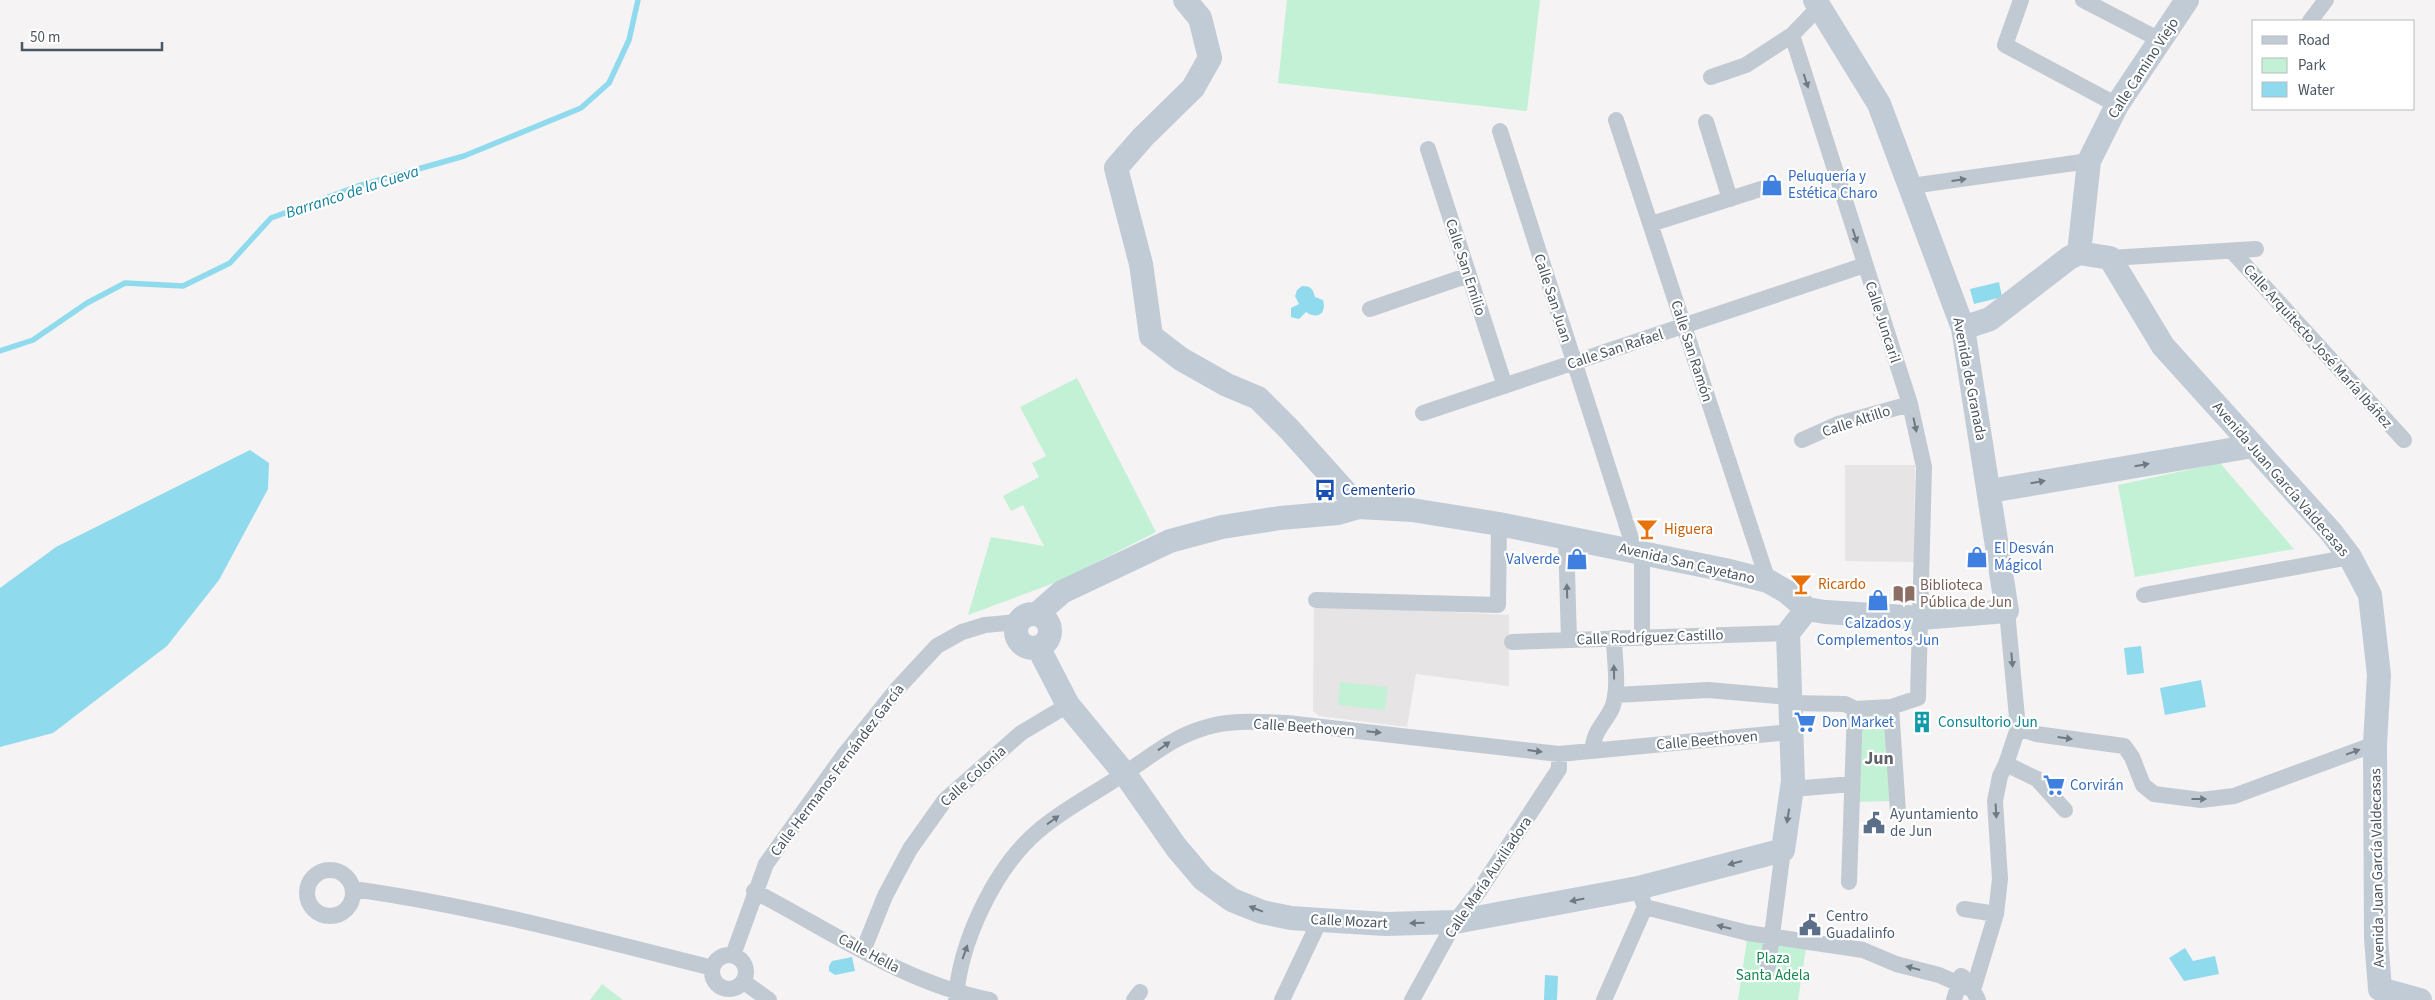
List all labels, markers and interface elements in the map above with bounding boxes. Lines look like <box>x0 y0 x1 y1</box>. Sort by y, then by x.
street label: Calle Camino Viejo <box>2103 14 2184 123</box>
scale bar <box>22 20 162 52</box>
legend <box>2252 20 2415 110</box>
text: 50 m <box>30 27 60 48</box>
text: Road <box>2298 30 2330 51</box>
text: Park <box>2298 55 2327 76</box>
one-way arrow <box>1803 74 1811 89</box>
text: Water <box>2298 80 2335 101</box>
water label: Barranco de la Cueva <box>283 160 422 224</box>
place label: Peluquería y Estética Charo <box>1788 166 1878 204</box>
shop icon: Peluquería y Estética Charo <box>1759 172 1785 198</box>
one-way arrow <box>1952 175 1968 183</box>
street label: Calle San Emilio <box>1440 216 1491 318</box>
one-way arrow <box>1852 229 1860 244</box>
street label: Calle San Juan <box>1528 251 1577 345</box>
street label: Calle Arquitecto José María Ibáñez <box>2238 260 2397 433</box>
street label: Calle Juncaril <box>1859 279 1906 366</box>
street label: Calle San Ramón <box>1665 298 1718 405</box>
street label: Avenida de Granada <box>1947 316 1992 443</box>
street label: Calle San Rafael <box>1564 324 1666 375</box>
street label: Avenida Juan García Valdecasas <box>2207 397 2354 561</box>
street label: Calle Altillo <box>1819 401 1893 442</box>
one-way arrow <box>1911 417 1919 432</box>
one-way arrow <box>2134 460 2150 468</box>
bus stop icon: Cementerio <box>1312 477 1338 503</box>
one-way arrow <box>2030 478 2046 486</box>
place label: Cementerio <box>1342 480 1415 501</box>
bar icon: Higuera <box>1634 516 1660 542</box>
place label: Higuera <box>1664 519 1713 540</box>
street label: Avenida San Cayetano <box>1617 538 1757 589</box>
place label: El Desván Mágicol <box>1994 538 2054 576</box>
shop icon: El Desván Mágicol <box>1964 544 1990 570</box>
shop icon: Valverde <box>1564 546 1590 572</box>
place label: Valverde <box>1506 549 1560 570</box>
bar icon: Ricardo <box>1788 571 1814 597</box>
place label: Ricardo <box>1818 574 1866 595</box>
place label: Biblioteca Pública de Jun <box>1920 575 2012 613</box>
library icon: Biblioteca Pública de Jun <box>1891 581 1917 607</box>
one-way arrow <box>1563 583 1571 599</box>
shop icon: Calzados y Complementos Jun <box>1865 587 1891 613</box>
place label: Calzados y Complementos Jun <box>1817 613 1939 651</box>
street label: Calle Rodríguez Castillo <box>1576 624 1724 651</box>
one-way arrow <box>2008 652 2016 668</box>
one-way arrow <box>1610 664 1618 680</box>
street label: Calle Hermanos Fernández García <box>765 680 909 861</box>
supermarket icon: Don Market <box>1792 709 1818 735</box>
building icon: Consultorio Jun <box>1909 709 1935 735</box>
place label: Don Market <box>1822 712 1894 733</box>
place label: Consultorio Jun <box>1938 712 2038 733</box>
street label: Calle Beethoven <box>1253 713 1355 742</box>
street label: Calle Beethoven <box>1655 726 1759 755</box>
one-way arrow <box>1366 728 1382 736</box>
one-way arrow <box>2058 734 2074 742</box>
street label: Calle Colonia <box>936 741 1011 812</box>
one-way arrow <box>1157 741 1171 751</box>
district label: Jun <box>1864 746 1894 771</box>
one-way arrow <box>1528 747 1544 755</box>
one-way arrow <box>2346 748 2361 756</box>
street label: Avenida Juan García Valdecasas <box>2365 768 2390 968</box>
supermarket icon: Corvirán <box>2041 772 2067 798</box>
place label: Corvirán <box>2070 775 2124 796</box>
one-way arrow <box>2191 795 2207 803</box>
one-way arrow <box>1992 803 2000 819</box>
place label: Ayuntamiento de Jun <box>1890 804 1978 842</box>
one-way arrow <box>1783 808 1791 824</box>
public building icon: Ayuntamiento de Jun <box>1861 810 1887 836</box>
street label: Calle María Auxiliadora <box>1440 812 1537 942</box>
one-way arrow <box>1047 815 1060 825</box>
one-way arrow <box>1728 859 1743 867</box>
one-way arrow <box>1569 896 1585 904</box>
one-way arrow <box>1249 905 1263 913</box>
place label: Centro Guadalinfo <box>1826 906 1895 944</box>
street label: Calle Mozart <box>1310 909 1388 934</box>
public building icon: Centro Guadalinfo <box>1797 912 1823 938</box>
one-way arrow <box>1409 919 1425 927</box>
one-way arrow <box>1716 923 1731 931</box>
street label: Calle Hella <box>834 929 903 978</box>
one-way arrow <box>962 945 969 960</box>
park label: Plaza Santa Adela <box>1736 948 1810 986</box>
one-way arrow <box>1905 964 1920 972</box>

